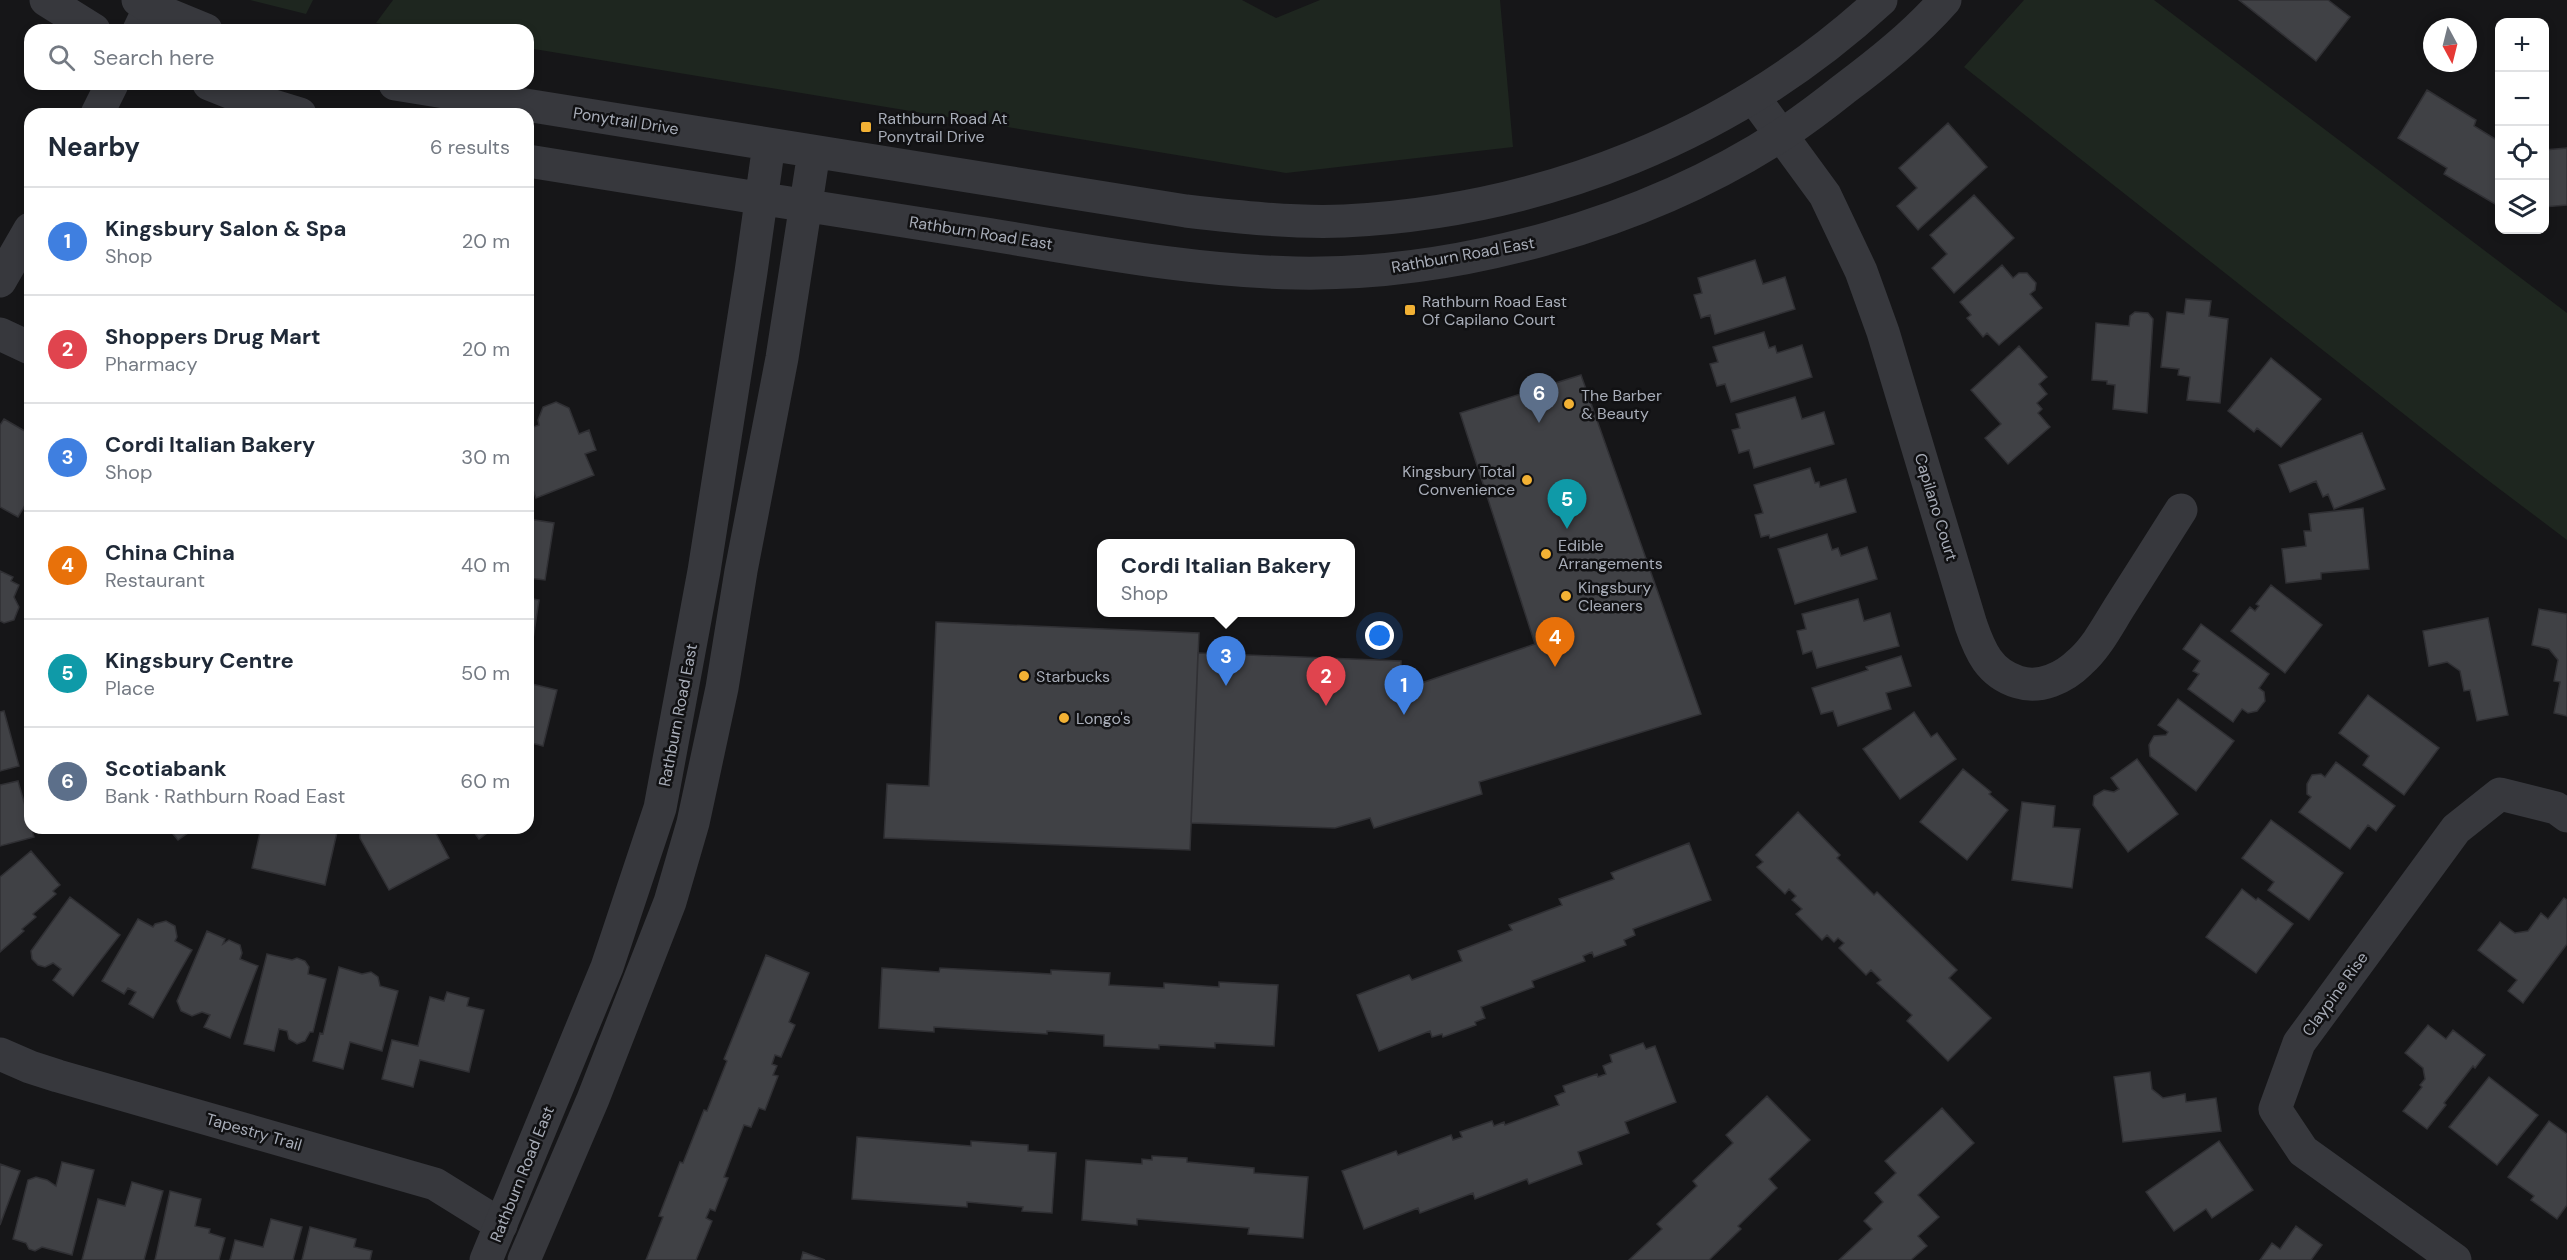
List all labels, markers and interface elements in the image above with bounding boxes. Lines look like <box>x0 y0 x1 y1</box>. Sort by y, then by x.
north arrow <box>2423 18 2477 72</box>
map controls <box>2495 18 2549 234</box>
button: + <box>2495 18 2549 72</box>
search box <box>24 24 534 90</box>
icon: search <box>45 41 78 74</box>
text: Search here <box>93 43 214 72</box>
button: − <box>2495 72 2549 126</box>
street label: Ponytrail Drive <box>572 102 680 140</box>
place label: Rathburn Road At Ponytrail Drive <box>878 108 1008 147</box>
marker: Rathburn Road At Ponytrail Drive <box>859 120 873 134</box>
button: locate <box>2495 126 2549 180</box>
text: Nearby <box>48 130 140 164</box>
text: 6 results <box>430 134 510 160</box>
button: layers <box>2495 180 2549 234</box>
street label: Rathburn Road East <box>908 211 1054 255</box>
text: Kingsbury Salon & Spa <box>105 214 346 243</box>
text: 1 <box>64 228 71 254</box>
text: 20 m <box>462 228 510 254</box>
street label: Rathburn Road East <box>1390 232 1536 278</box>
text: Shop <box>105 243 152 269</box>
place label: Rathburn Road East Of Capilano Court <box>1422 291 1567 330</box>
marker: Rathburn Road East Of Capilano Court <box>1403 303 1417 317</box>
text: Shoppers Drug Mart <box>105 322 321 351</box>
text: 2 <box>62 336 73 362</box>
text: 20 m <box>462 336 510 362</box>
text: Pharmacy <box>105 351 198 377</box>
pin: 6 <box>1520 374 1558 423</box>
place label: The Barber & Beauty <box>1581 385 1662 424</box>
marker: The Barber & Beauty <box>1562 397 1576 411</box>
text: Cordi Italian Bakery <box>105 430 315 459</box>
text: 3 <box>61 444 74 470</box>
text: 30 m <box>461 444 510 470</box>
street label: Capilano Court <box>1910 451 1962 563</box>
text: Shop <box>105 459 152 485</box>
place label: Kingsbury Total Convenience <box>1402 461 1515 500</box>
marker: Kingsbury Total Convenience <box>1520 473 1534 487</box>
pin: 5 <box>1548 480 1586 529</box>
place label: Edible Arrangements <box>1558 535 1663 574</box>
text: China China <box>105 538 235 567</box>
popup <box>1097 539 1355 617</box>
marker: Edible Arrangements <box>1539 547 1553 561</box>
text: Cordi Italian Bakery <box>1121 551 1331 580</box>
text: 4 <box>61 552 74 578</box>
text: 40 m <box>461 552 510 578</box>
text: Restaurant <box>105 567 205 593</box>
place label: Kingsbury Cleaners <box>1578 577 1651 616</box>
text: Shop <box>1121 580 1168 606</box>
marker: Kingsbury Cleaners <box>1559 589 1573 603</box>
pin: 4 <box>1536 618 1574 667</box>
your location <box>1365 621 1394 650</box>
pin: 3 <box>1206 636 1246 686</box>
street label: Rathburn Road East <box>654 642 702 788</box>
text: Kingsbury Centre <box>105 646 294 675</box>
pin: 2 <box>1306 656 1346 706</box>
text: 5 <box>61 660 74 686</box>
text: 50 m <box>461 660 510 686</box>
place label: Starbucks <box>1036 666 1110 687</box>
pin: 1 <box>1384 666 1424 715</box>
marker: Starbucks <box>1017 669 1031 683</box>
text: Place <box>105 675 155 701</box>
place label: Longo's <box>1076 708 1131 729</box>
marker: Longo's <box>1057 711 1071 725</box>
text: Scotiabank <box>105 754 227 783</box>
text: 6 <box>61 768 74 794</box>
text: 60 m <box>461 768 510 794</box>
text: Bank · Rathburn Road East <box>105 783 345 809</box>
street label: Claypine Rise <box>2297 948 2373 1040</box>
street label: Rathburn Road East <box>485 1103 559 1245</box>
street label: Tapestry Trail <box>204 1108 304 1156</box>

